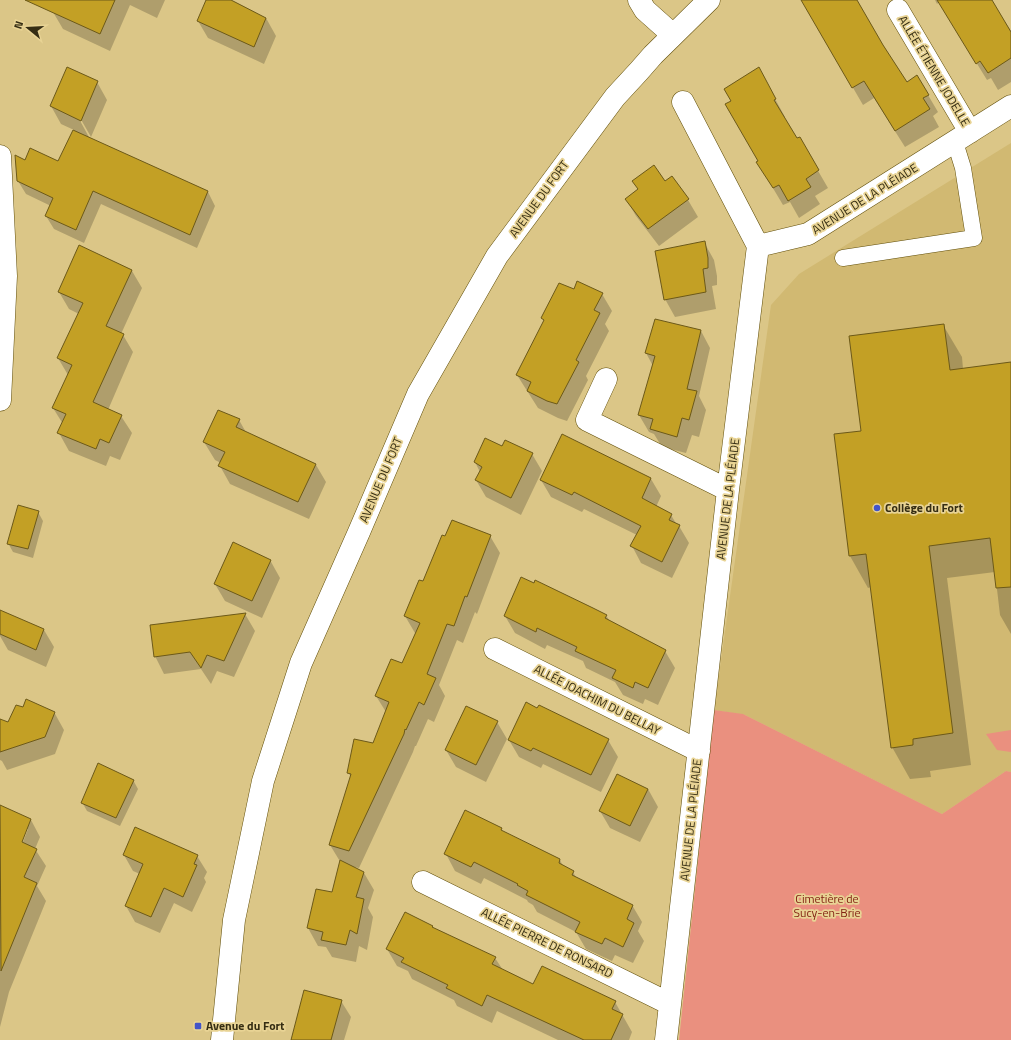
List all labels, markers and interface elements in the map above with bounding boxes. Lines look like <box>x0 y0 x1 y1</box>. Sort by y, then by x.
north arrow <box>8 8 48 48</box>
street label: ALLÉE ÉTIENNE JODELLE <box>894 12 975 130</box>
text: N <box>10 19 27 31</box>
street label: AVENUE DU FORT <box>504 156 574 241</box>
street label: AVENUE DE LA PLÉIADE <box>808 158 922 239</box>
street label: AVENUE DU FORT <box>354 433 407 526</box>
street label: AVENUE DE LA PLÉIADE <box>711 437 744 561</box>
place label: Collège du Fort <box>885 498 963 517</box>
marker: Collège du Fort <box>872 503 882 513</box>
street label: ALLÉE JOACHIM DU BELLAY <box>531 659 664 740</box>
street label: AVENUE DE LA PLÉIADE <box>675 758 706 882</box>
park label: Cimetière de Sucy-en-Brie <box>794 889 861 922</box>
street label: ALLÉE PIERRE DE RONSARD <box>478 902 617 983</box>
place label: Avenue du Fort <box>206 1016 285 1035</box>
marker: Avenue du Fort <box>193 1021 203 1031</box>

